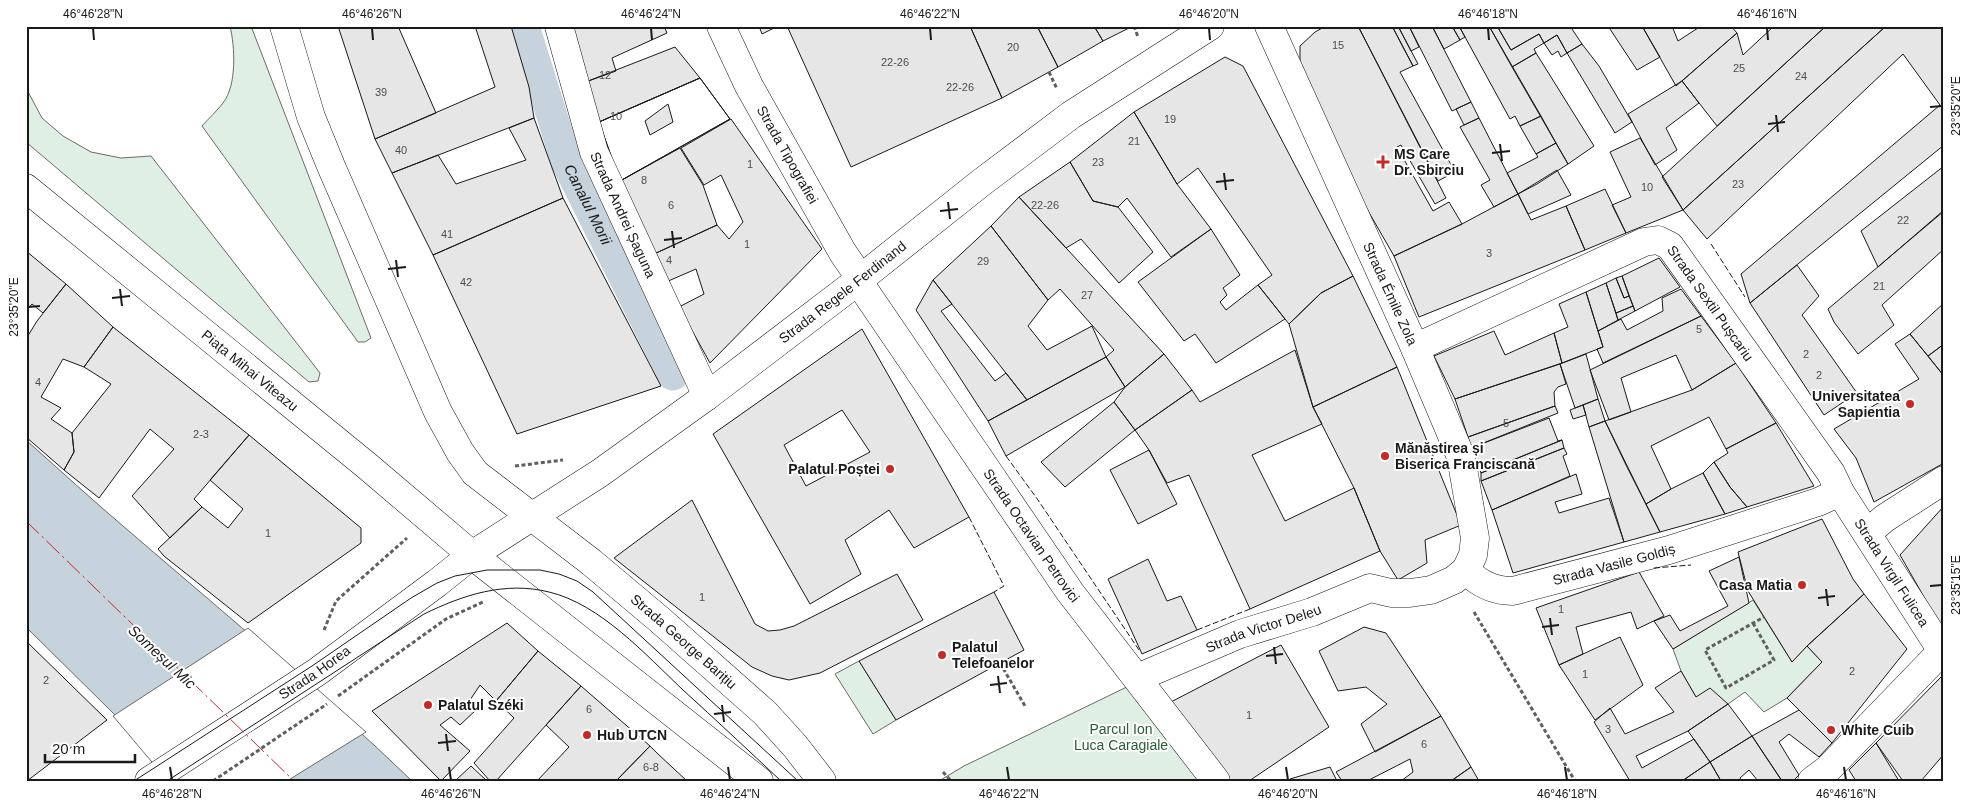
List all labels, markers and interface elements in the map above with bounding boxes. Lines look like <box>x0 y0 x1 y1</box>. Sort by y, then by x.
text: 46°46'28"N <box>63 7 123 21</box>
text: 46°46'26"N <box>342 7 402 21</box>
text: 46°46'24"N <box>621 7 681 21</box>
text: 46°46'22"N <box>900 7 960 21</box>
text: 46°46'20"N <box>1179 7 1239 21</box>
text: 46°46'18"N <box>1458 7 1518 21</box>
text: 46°46'16"N <box>1737 7 1797 21</box>
house number: 15 <box>1332 39 1344 51</box>
house number: 20 <box>1007 41 1019 53</box>
house number: 22-26 <box>881 56 909 68</box>
house number: 25 <box>1733 62 1745 74</box>
house number: 12 <box>599 69 611 81</box>
house number: 24 <box>1795 70 1807 82</box>
text: 23°35'20"E <box>1949 76 1963 136</box>
house number: 22-26 <box>946 81 974 93</box>
house number: 39 <box>375 86 387 98</box>
street label: Strada Tipografiei <box>754 103 822 206</box>
house number: 10 <box>610 110 622 122</box>
house number: 19 <box>1164 113 1176 125</box>
house number: 21 <box>1128 135 1140 147</box>
house number: 40 <box>395 144 407 156</box>
place label: MS Care Dr. Sbirciu <box>1394 146 1464 178</box>
street label: Strada Andrei Șaguna <box>587 149 659 281</box>
marker: MS Care Dr. Sbirciu <box>1376 155 1390 169</box>
house number: 23 <box>1092 156 1104 168</box>
house number: 1 <box>747 158 753 170</box>
water label: Canalul Morii <box>561 161 616 248</box>
house number: 8 <box>641 174 647 186</box>
house number: 23 <box>1732 178 1744 190</box>
house number: 10 <box>1641 181 1653 193</box>
house number: 6 <box>668 199 674 211</box>
house number: 22-26 <box>1031 199 1059 211</box>
house number: 22 <box>1897 214 1909 226</box>
house number: 41 <box>441 228 453 240</box>
house number: 1 <box>744 238 750 250</box>
street label: Strada Regele Ferdinand <box>776 238 909 346</box>
street label: Strada Émile Zola <box>1360 240 1421 348</box>
street label: Strada Sextil Pușcariu <box>1664 242 1757 364</box>
house number: 3 <box>1486 247 1492 259</box>
house number: 4 <box>666 254 672 266</box>
house number: 29 <box>977 255 989 267</box>
house number: 42 <box>460 276 472 288</box>
text: 23°35'20"E <box>7 277 21 337</box>
house number: 21 <box>1873 280 1885 292</box>
house number: 27 <box>1081 289 1093 301</box>
house number: 5 <box>1696 323 1702 335</box>
street label: Piața Mihai Viteazu <box>199 327 302 415</box>
house number: 2 <box>1803 348 1809 360</box>
house number: 2 <box>1816 369 1822 381</box>
house number: 4 <box>35 376 41 388</box>
place label: Universitatea Sapientia <box>1812 388 1900 420</box>
marker: Universitatea Sapientia <box>1904 398 1916 410</box>
house number: 5 <box>1503 417 1509 429</box>
house number: 2-3 <box>193 428 209 440</box>
place label: Mănăstirea și Biserica Franciscană <box>1395 440 1535 472</box>
marker: Mănăstirea și Biserica Franciscană <box>1379 450 1391 462</box>
place label: Palatul Poștei <box>788 461 880 477</box>
marker: Palatul Poștei <box>884 463 896 475</box>
street label: Strada Octavian Petrovici <box>980 466 1083 605</box>
street label: Strada Virgil Fulicea <box>1851 516 1932 630</box>
house number: 1 <box>265 527 271 539</box>
street label: Strada Vasile Goldiș <box>1551 541 1677 588</box>
text: 23°35'15"E <box>1949 555 1963 615</box>
place label: Casa Matia <box>1719 577 1792 593</box>
marker: Casa Matia <box>1796 579 1808 591</box>
street label: Strada George Barițiu <box>628 591 740 692</box>
house number: 1 <box>699 591 705 603</box>
street label: Strada Victor Deleu <box>1203 601 1324 656</box>
house number: 1 <box>1558 603 1564 615</box>
water label: Someșul Mic <box>125 621 200 692</box>
place label: Palatul Telefoanelor <box>952 639 1035 671</box>
street label: Strada Horea <box>276 642 354 703</box>
marker: Palatul Telefoanelor <box>936 649 948 661</box>
house number: 2 <box>1849 665 1855 677</box>
house number: 1 <box>1582 668 1588 680</box>
house number: 2 <box>43 674 49 686</box>
place label: Palatul Széki <box>438 697 524 713</box>
marker: Palatul Széki <box>422 699 434 711</box>
house number: 6 <box>586 703 592 715</box>
house number: 1 <box>1246 709 1252 721</box>
park label: Parcul Ion Luca Caragiale <box>1074 721 1168 753</box>
place label: White Cuib <box>1841 722 1914 738</box>
house number: 3 <box>1605 723 1611 735</box>
marker: White Cuib <box>1825 724 1837 736</box>
place label: Hub UTCN <box>597 727 667 743</box>
marker: Hub UTCN <box>581 729 593 741</box>
scale bar <box>45 732 135 764</box>
house number: 6 <box>1421 738 1427 750</box>
text: 20 m <box>52 740 85 757</box>
house number: 6-8 <box>643 761 659 773</box>
text: 46°46'28"N <box>142 787 202 801</box>
text: 46°46'26"N <box>421 787 481 801</box>
text: 46°46'24"N <box>700 787 760 801</box>
text: 46°46'22"N <box>979 787 1039 801</box>
text: 46°46'20"N <box>1258 787 1318 801</box>
text: 46°46'18"N <box>1537 787 1597 801</box>
text: 46°46'16"N <box>1816 787 1876 801</box>

